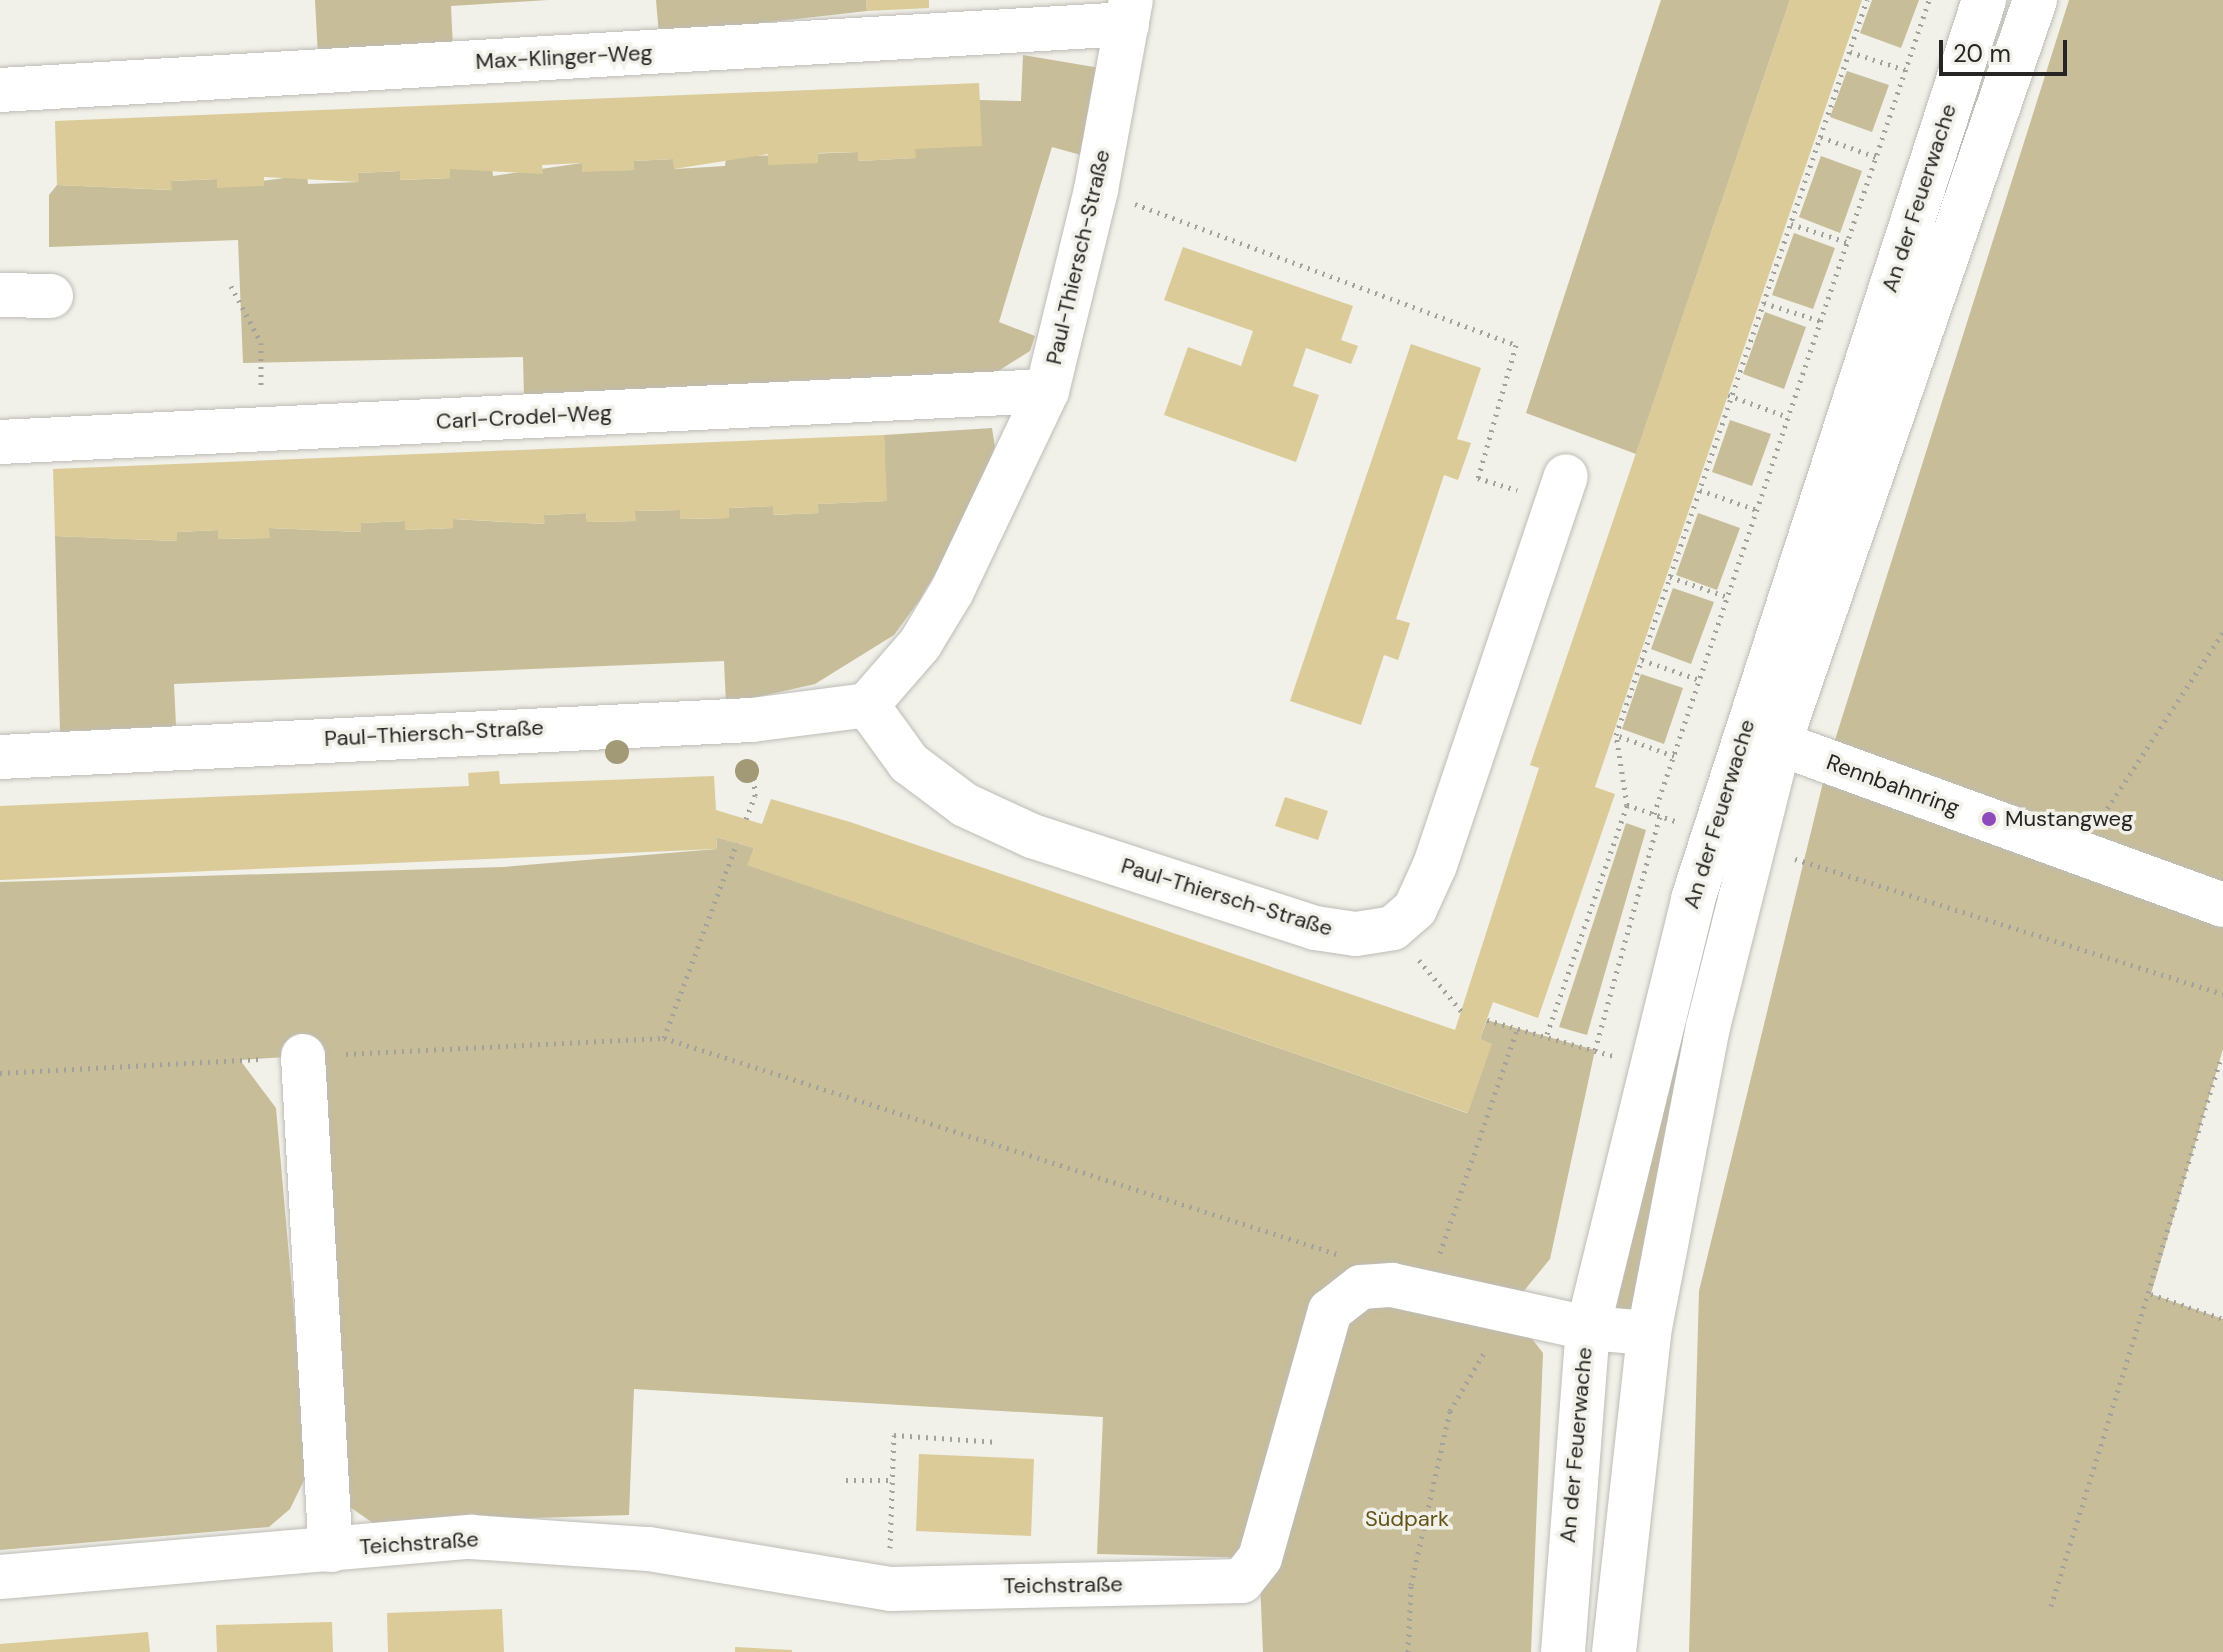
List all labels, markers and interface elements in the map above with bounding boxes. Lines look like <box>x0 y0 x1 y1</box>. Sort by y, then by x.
scale bar <box>1943 24 2071 74</box>
text: 20 m <box>1953 38 2011 69</box>
street label: Max-Klinger-Weg <box>475 39 653 75</box>
street label: An der Feuerwache <box>1876 100 1962 296</box>
street label: Paul-Thiersch-Straße <box>1040 147 1116 367</box>
street label: Carl-Crodel-Weg <box>435 399 613 435</box>
street label: Paul-Thiersch-Straße <box>324 714 544 752</box>
street label: An der Feuerwache <box>1678 716 1760 912</box>
street label: Rennbahnring <box>1823 749 1963 821</box>
place label: Mustangweg <box>2005 806 2133 832</box>
marker: Mustangweg <box>1980 810 1998 828</box>
street label: Paul-Thiersch-Straße <box>1118 852 1336 942</box>
street label: An der Feuerwache <box>1554 1346 1598 1544</box>
park label: Südpark <box>1365 1506 1449 1532</box>
street label: Teichstraße <box>359 1526 479 1560</box>
street label: Teichstraße <box>1003 1571 1123 1599</box>

